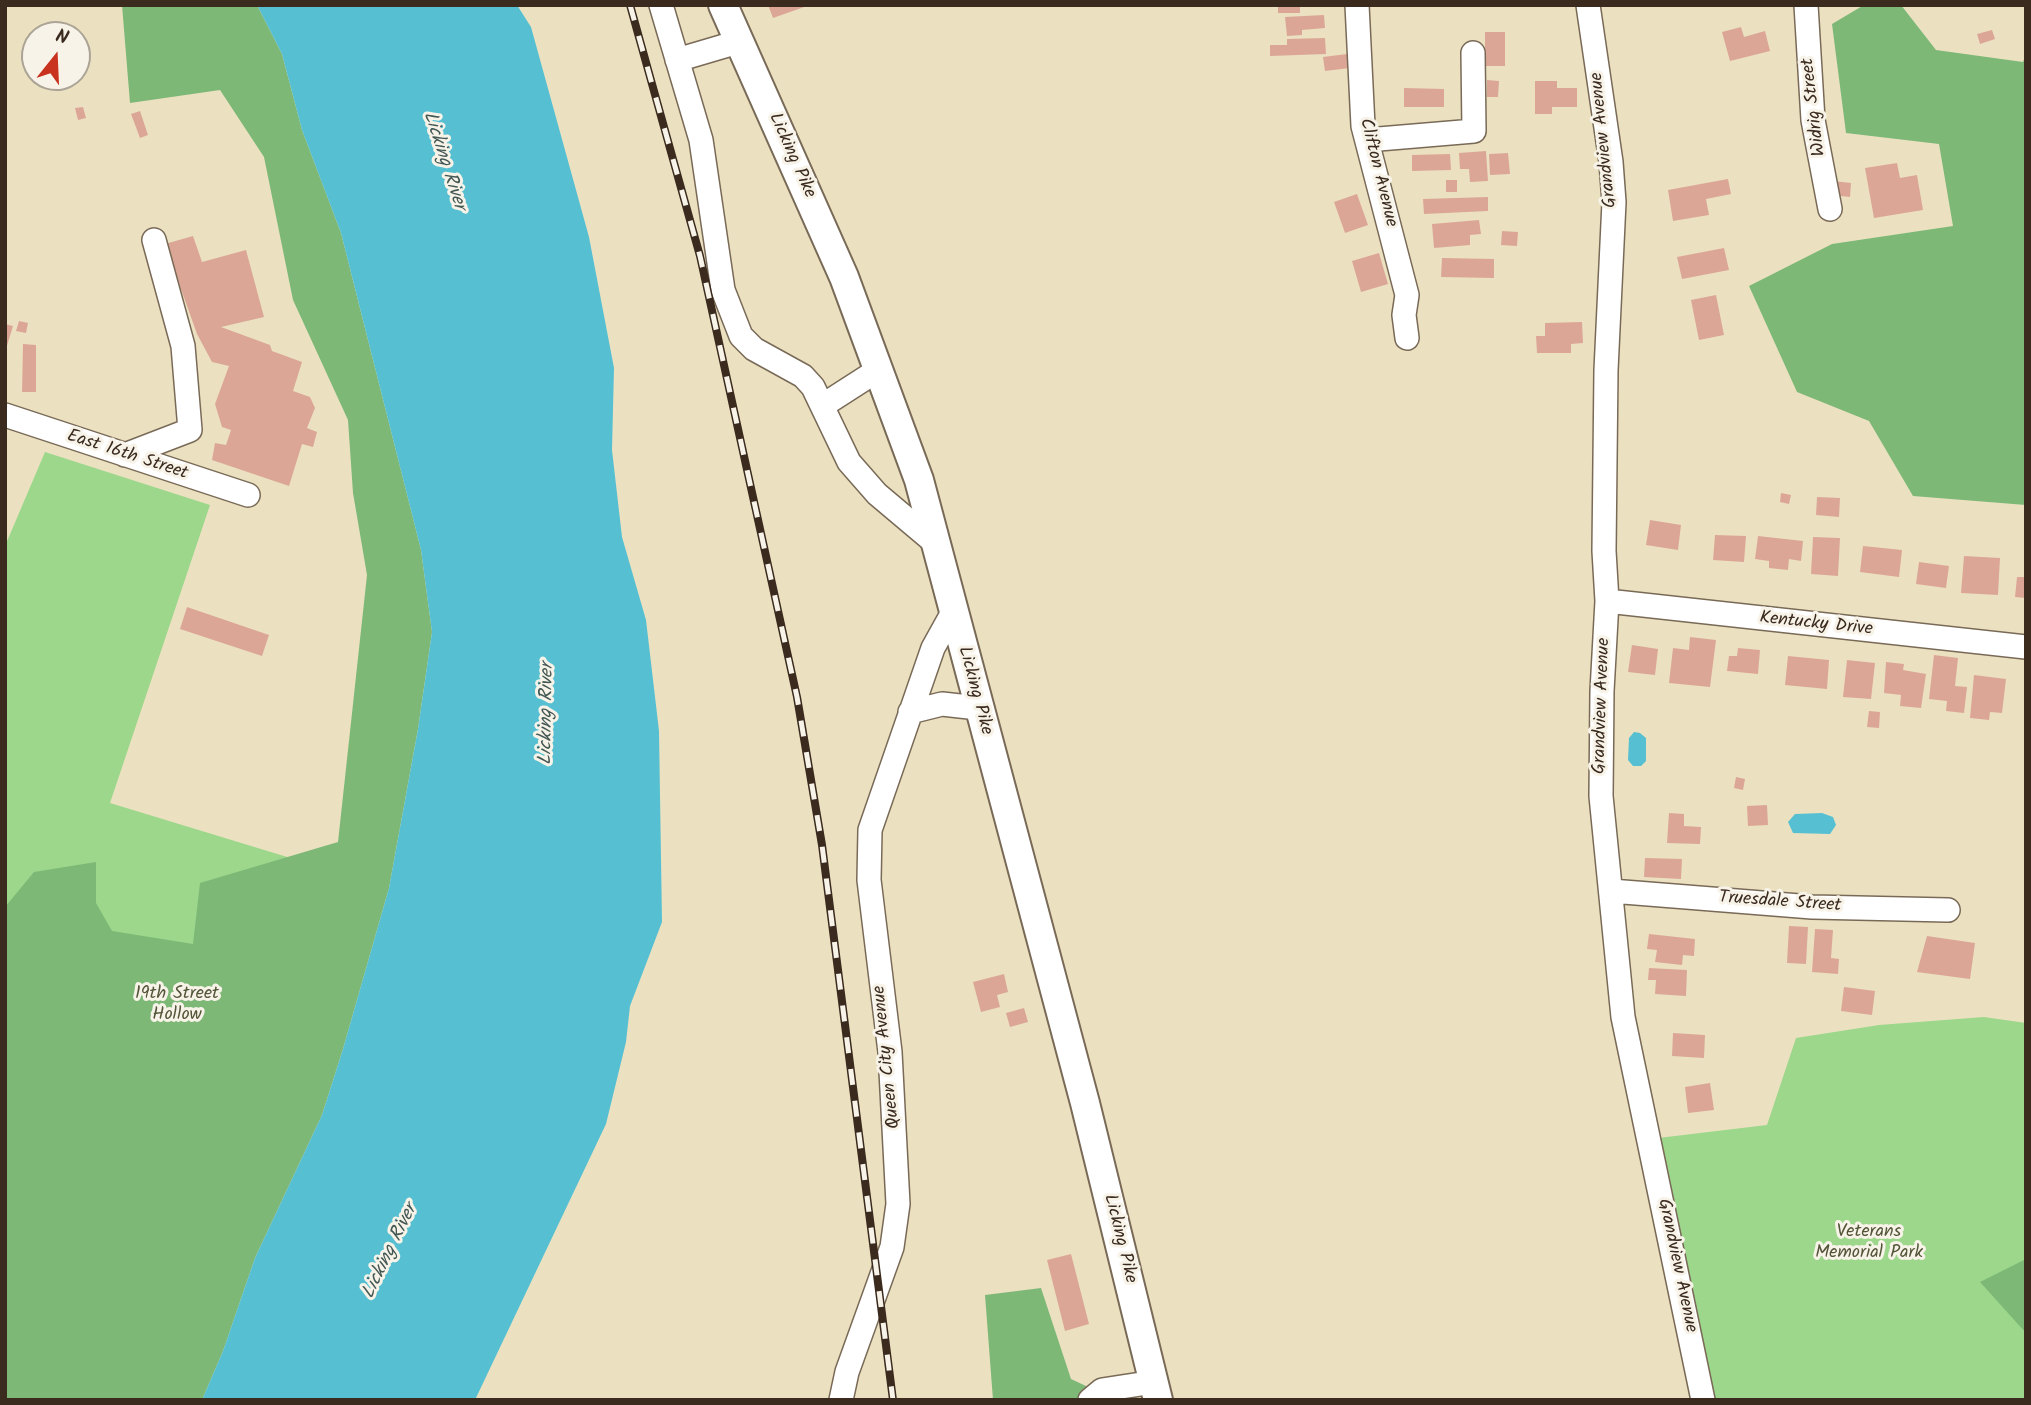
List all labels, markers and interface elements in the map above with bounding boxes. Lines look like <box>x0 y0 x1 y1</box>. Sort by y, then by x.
north arrow <box>21 21 91 91</box>
text: N <box>52 22 72 54</box>
street label: Widrig Street <box>1798 57 1832 157</box>
street label: Grandview Avenue <box>1587 71 1623 209</box>
water label: Licking River <box>416 109 470 213</box>
street label: Licking Pike <box>763 110 819 202</box>
street label: Clifton Avenue <box>1353 116 1401 230</box>
street label: East 16th Street <box>64 426 190 486</box>
street label: Kentucky Drive <box>1758 608 1874 642</box>
street label: Grandview Avenue <box>1590 638 1616 774</box>
street label: Licking Pike <box>952 644 996 738</box>
water label: Licking River <box>536 663 560 765</box>
street label: Truesdale Street <box>1718 888 1842 918</box>
park label: 19th Street Hollow <box>135 984 219 1026</box>
street label: Queen City Avenue <box>870 984 906 1130</box>
street label: Licking Pike <box>1098 1192 1140 1286</box>
street label: Grandview Avenue <box>1651 1197 1701 1335</box>
water label: Licking River <box>358 1201 424 1303</box>
park label: Veterans Memorial Park <box>1815 1222 1923 1264</box>

